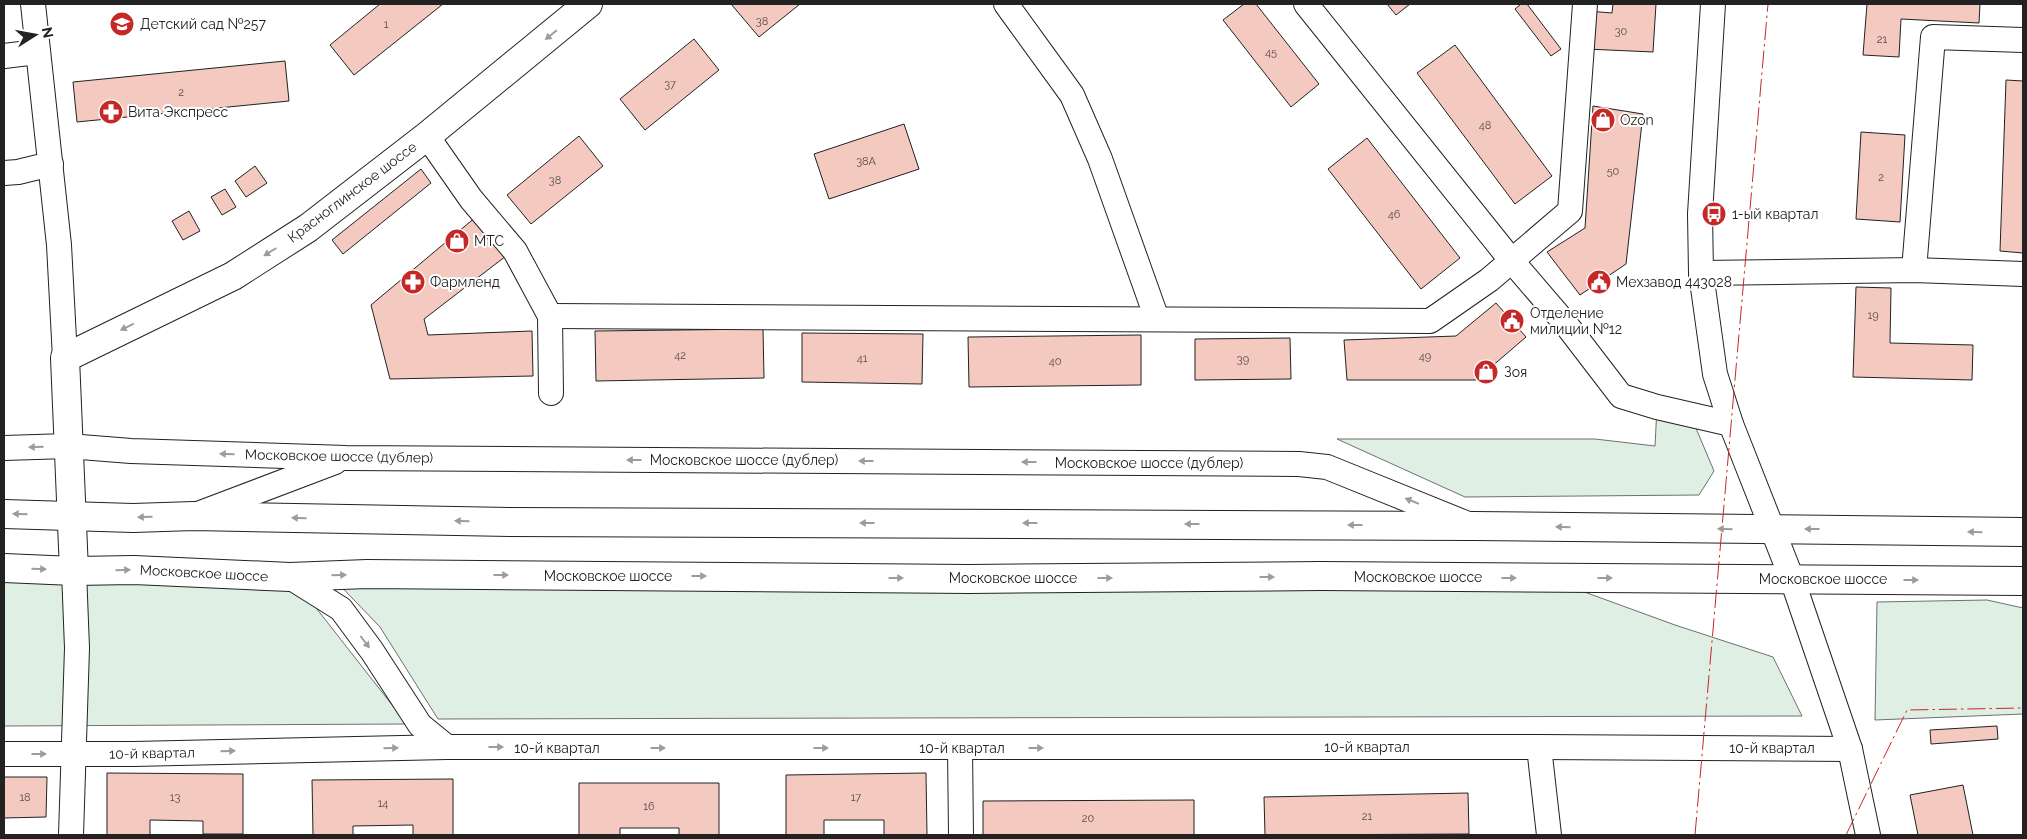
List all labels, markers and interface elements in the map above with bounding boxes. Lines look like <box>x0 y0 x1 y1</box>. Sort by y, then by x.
north arrow <box>10 10 60 60</box>
school or university icon: Детский сад №257 <box>109 11 135 37</box>
house number: 38 <box>756 15 768 28</box>
place label: Детский сад №257 <box>140 16 266 32</box>
house number: 1 <box>384 18 389 31</box>
house number: 30 <box>1615 25 1628 38</box>
text: N <box>39 26 57 39</box>
one-way arrow <box>544 29 557 40</box>
house number: 21 <box>1877 33 1888 46</box>
house number: 45 <box>1265 46 1277 59</box>
house number: 37 <box>664 78 676 91</box>
house number: 2 <box>178 86 184 99</box>
pharmacy icon: Вита Экспресс <box>98 99 124 125</box>
place label: Вита Экспресс <box>128 104 228 120</box>
shop icon: Ozon <box>1590 107 1616 133</box>
place label: Ozon <box>1620 112 1654 128</box>
house number: 48 <box>1479 119 1491 132</box>
street label: Красноглинское шоссе <box>284 138 420 246</box>
house number: 38А <box>856 155 876 168</box>
house number: 50 <box>1607 165 1620 178</box>
house number: 2 <box>1878 171 1884 184</box>
house number: 38 <box>549 174 561 187</box>
bus stop icon: 1-ый квартал <box>1701 201 1727 227</box>
place label: 1-ый квартал <box>1732 206 1818 222</box>
house number: 46 <box>1388 208 1401 221</box>
shop icon: МТС <box>444 228 470 254</box>
place label: МТС <box>474 233 504 249</box>
one-way arrow <box>264 248 277 257</box>
pharmacy icon: Фармленд <box>400 269 426 295</box>
public building icon: Мехзавод 443028 <box>1586 269 1612 295</box>
place label: Фармленд <box>430 274 500 290</box>
place label: Мехзавод 443028 <box>1616 274 1732 290</box>
place label: Отделение милиции №12 <box>1530 305 1622 337</box>
public building icon: Отделение милиции №12 <box>1499 308 1525 334</box>
house number: 19 <box>1867 309 1879 322</box>
one-way arrow <box>119 323 134 332</box>
house number: 42 <box>674 349 686 362</box>
house number: 49 <box>1419 350 1431 363</box>
house number: 41 <box>857 352 868 365</box>
house number: 39 <box>1237 353 1249 366</box>
house number: 40 <box>1049 355 1062 368</box>
shop icon: Зоя <box>1473 359 1499 385</box>
place label: Зоя <box>1504 364 1527 380</box>
one-way arrow <box>28 444 44 452</box>
street label: Московское шоссе (дублер) <box>245 446 434 466</box>
one-way arrow <box>219 450 235 458</box>
street label: Московское шоссе (дублер) <box>650 452 838 468</box>
street label: Московское шоссе (дублер) <box>1055 455 1243 471</box>
one-way arrow <box>625 456 641 464</box>
one-way arrow <box>858 457 874 465</box>
one-way arrow <box>1020 458 1036 466</box>
one-way arrow <box>1405 497 1419 505</box>
one-way arrow <box>12 510 28 518</box>
one-way arrow <box>291 513 307 521</box>
one-way arrow <box>137 514 153 522</box>
one-way arrow <box>453 517 469 525</box>
one-way arrow <box>859 519 875 527</box>
one-way arrow <box>1021 519 1037 527</box>
one-way arrow <box>1184 520 1200 528</box>
one-way arrow <box>1346 521 1362 529</box>
one-way arrow <box>1554 523 1570 531</box>
one-way arrow <box>1717 525 1733 533</box>
one-way arrow <box>1804 525 1820 533</box>
one-way arrow <box>1966 527 1982 535</box>
street label: Московское шоссе <box>139 562 269 584</box>
one-way arrow <box>31 566 47 574</box>
one-way arrow <box>115 566 131 574</box>
street label: Московское шоссе <box>544 568 672 584</box>
street label: Московское шоссе <box>1354 569 1482 585</box>
one-way arrow <box>331 570 347 578</box>
street label: Московское шоссе <box>949 570 1077 586</box>
one-way arrow <box>494 571 510 579</box>
street label: Московское шоссе <box>1759 571 1887 587</box>
one-way arrow <box>691 572 707 580</box>
one-way arrow <box>1260 573 1276 581</box>
one-way arrow <box>889 574 905 582</box>
one-way arrow <box>1097 574 1113 582</box>
one-way arrow <box>1502 574 1518 582</box>
one-way arrow <box>1597 574 1613 582</box>
one-way arrow <box>1903 576 1919 584</box>
one-way arrow <box>360 635 371 648</box>
street label: 10-й квартал <box>1324 739 1410 755</box>
street label: 10-й квартал <box>514 740 600 756</box>
street label: 10-й квартал <box>919 740 1005 756</box>
street label: 10-й квартал <box>1729 740 1815 756</box>
one-way arrow <box>488 743 504 751</box>
street label: 10-й квартал <box>109 744 195 762</box>
one-way arrow <box>383 744 399 752</box>
one-way arrow <box>650 744 666 752</box>
one-way arrow <box>813 744 829 752</box>
one-way arrow <box>1028 744 1044 752</box>
one-way arrow <box>220 747 236 755</box>
one-way arrow <box>31 750 47 758</box>
house number: 18 <box>19 791 31 804</box>
house number: 13 <box>170 791 180 804</box>
house number: 17 <box>851 791 861 804</box>
house number: 14 <box>378 797 388 810</box>
house number: 16 <box>643 800 655 813</box>
house number: 21 <box>1362 810 1373 823</box>
house number: 20 <box>1082 812 1094 825</box>

